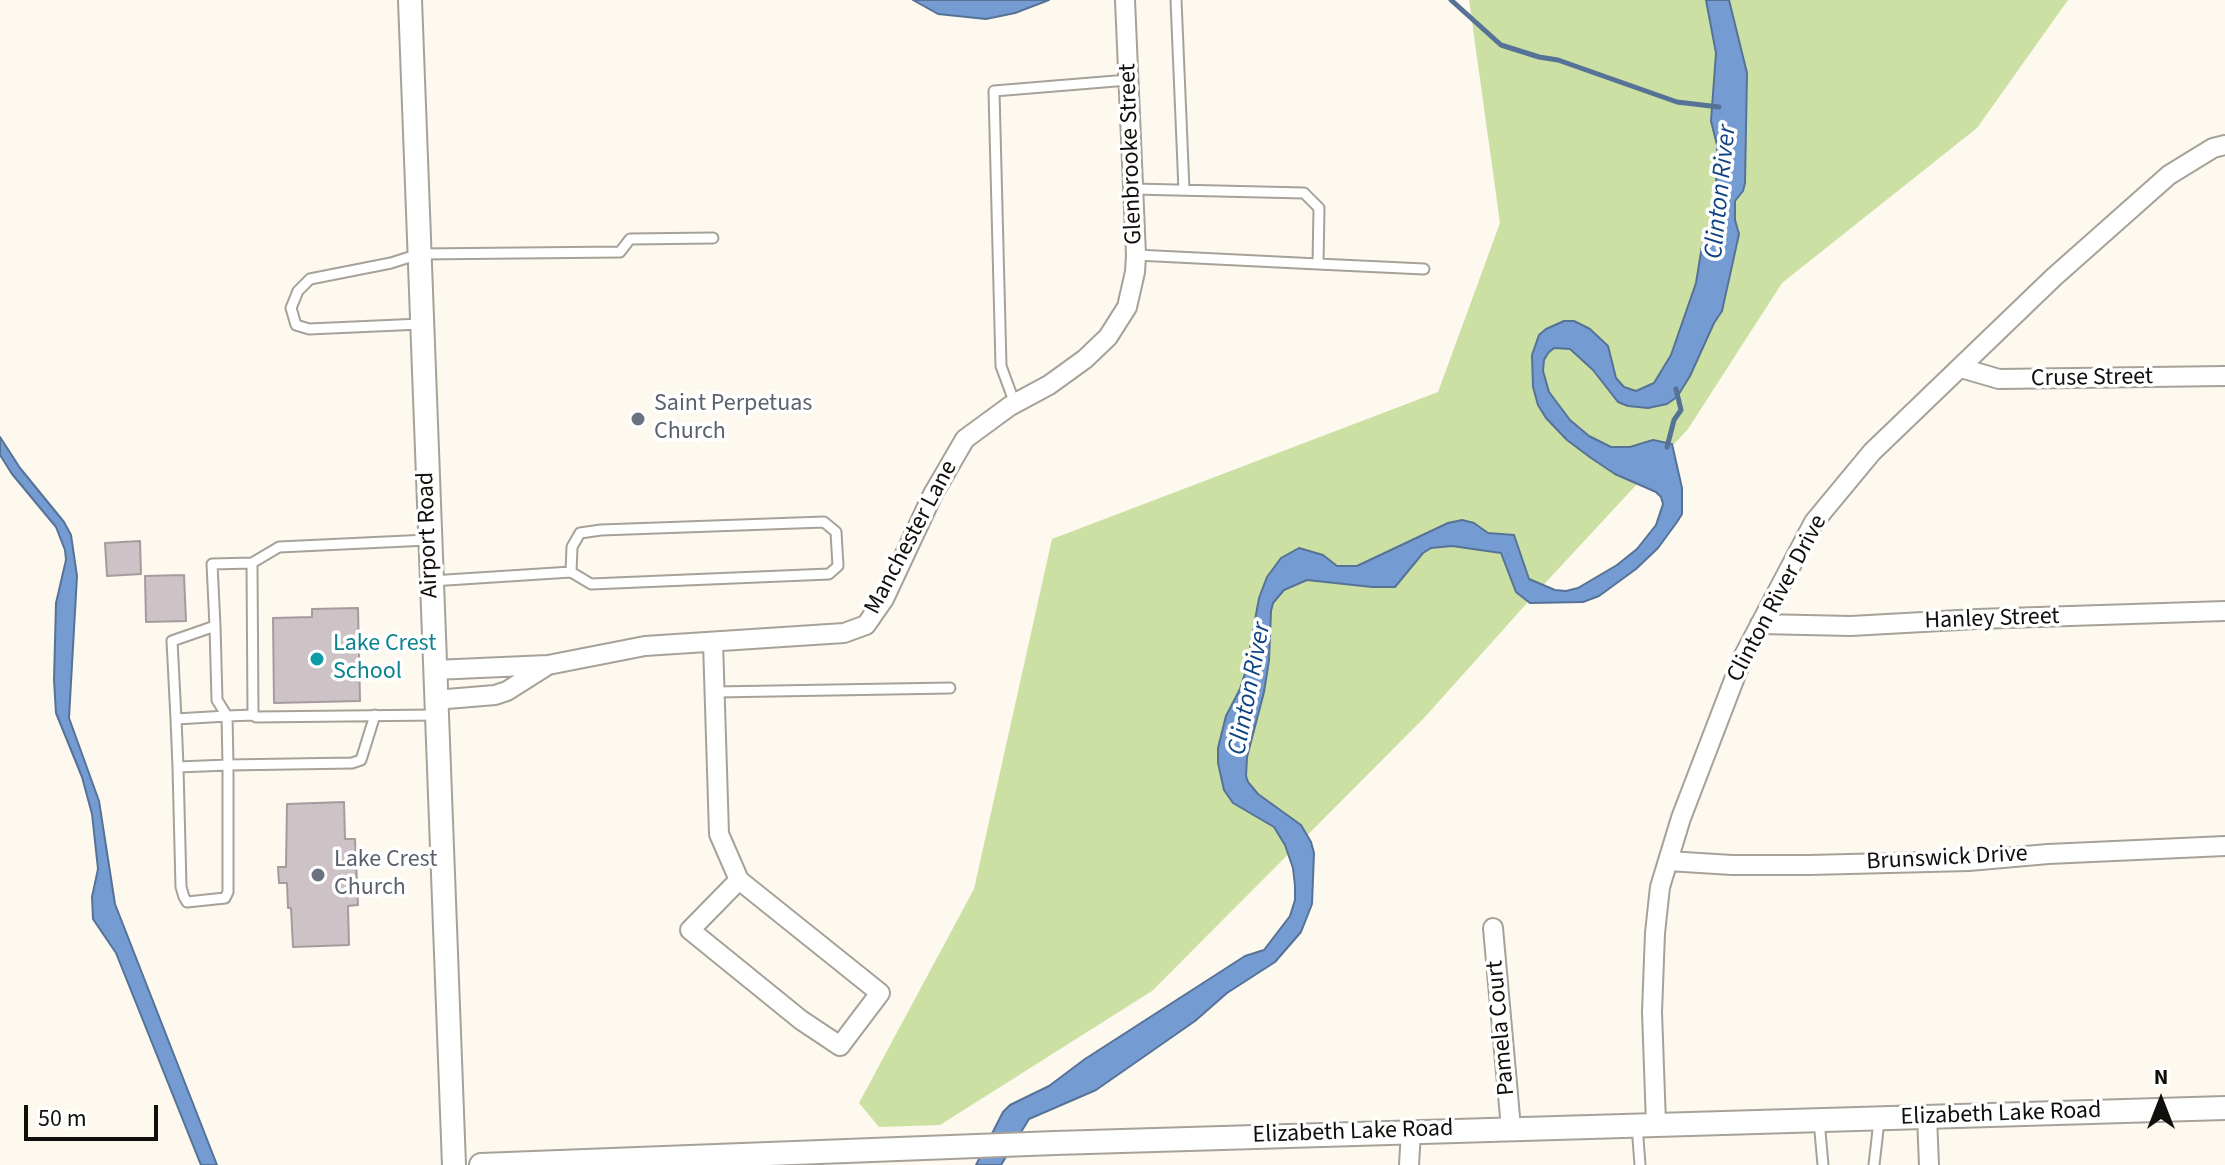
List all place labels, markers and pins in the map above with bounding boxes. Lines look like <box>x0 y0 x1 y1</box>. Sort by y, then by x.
place label: Saint Perpetuas Church <box>654 391 812 447</box>
marker: Saint Perpetuas Church <box>629 410 647 428</box>
place label: Lake Crest School <box>333 631 436 687</box>
marker: Lake Crest School <box>308 650 326 668</box>
place label: Lake Crest Church <box>334 847 437 903</box>
marker: Lake Crest Church <box>309 866 327 884</box>

